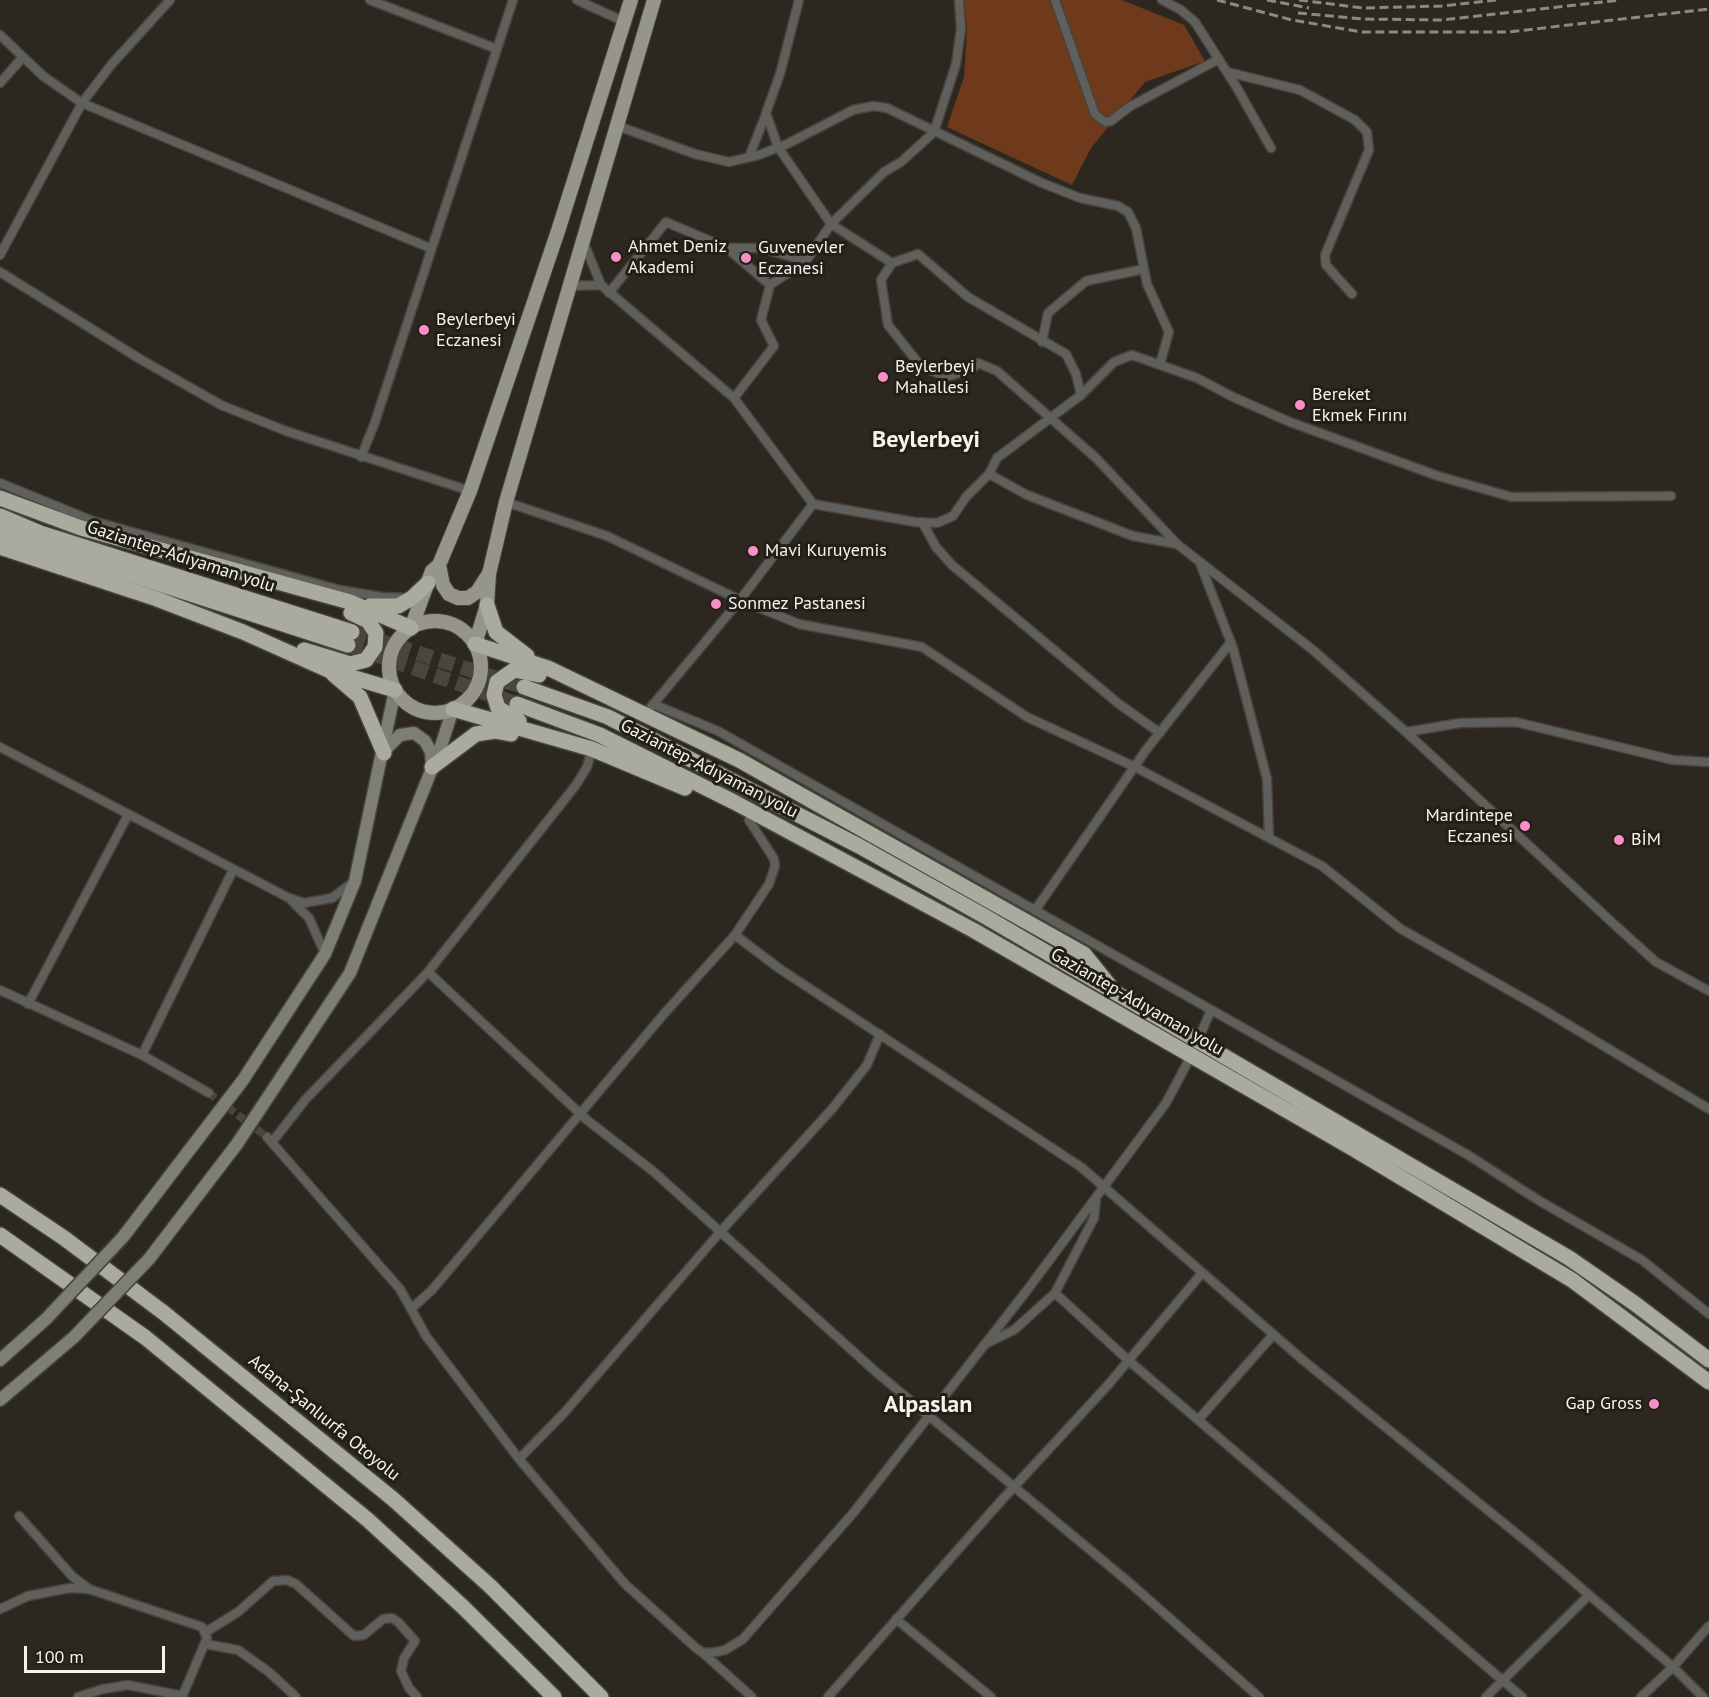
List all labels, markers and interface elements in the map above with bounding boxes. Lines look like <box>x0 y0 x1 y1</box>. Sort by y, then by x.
place label: Ahmet Deniz Akademi <box>628 236 727 278</box>
place label: Guvenevler Eczanesi <box>758 237 844 280</box>
marker: Ahmet Deniz Akademi <box>609 250 623 264</box>
marker: Guvenevler Eczanesi <box>739 251 753 265</box>
place label: Beylerbeyi Eczanesi <box>436 309 516 352</box>
marker: Beylerbeyi Eczanesi <box>417 323 431 337</box>
place label: Beylerbeyi Mahallesi <box>895 356 975 398</box>
marker: Beylerbeyi Mahallesi <box>876 370 890 384</box>
place label: Bereket Ekmek Fırını <box>1312 384 1407 426</box>
marker: Bereket Ekmek Fırını <box>1293 398 1307 412</box>
district label: Beylerbeyi <box>872 426 980 454</box>
street label: Gaziantep-Adıyaman yolu <box>84 516 278 598</box>
place label: Mavi Kuruyemis <box>765 540 887 562</box>
marker: Mavi Kuruyemis <box>746 544 760 558</box>
place label: Sonmez Pastanesi <box>728 593 866 615</box>
marker: Sonmez Pastanesi <box>709 597 723 611</box>
street label: Gaziantep-Adıyaman yolu <box>617 715 801 823</box>
place label: Mardintepe Eczanesi <box>1425 805 1513 848</box>
marker: Mardintepe Eczanesi <box>1518 819 1532 833</box>
place label: BİM <box>1631 829 1661 851</box>
marker: BİM <box>1612 833 1626 847</box>
street label: Gaziantep-Adıyaman yolu <box>1047 944 1227 1060</box>
street label: Adana-Şanlıurfa Otoyolu <box>244 1350 404 1486</box>
district label: Alpaslan <box>884 1391 972 1419</box>
place label: Gap Gross <box>1566 1393 1642 1415</box>
marker: Gap Gross <box>1647 1397 1661 1411</box>
scale bar <box>27 1634 168 1672</box>
text: 100 m <box>35 1645 84 1668</box>

